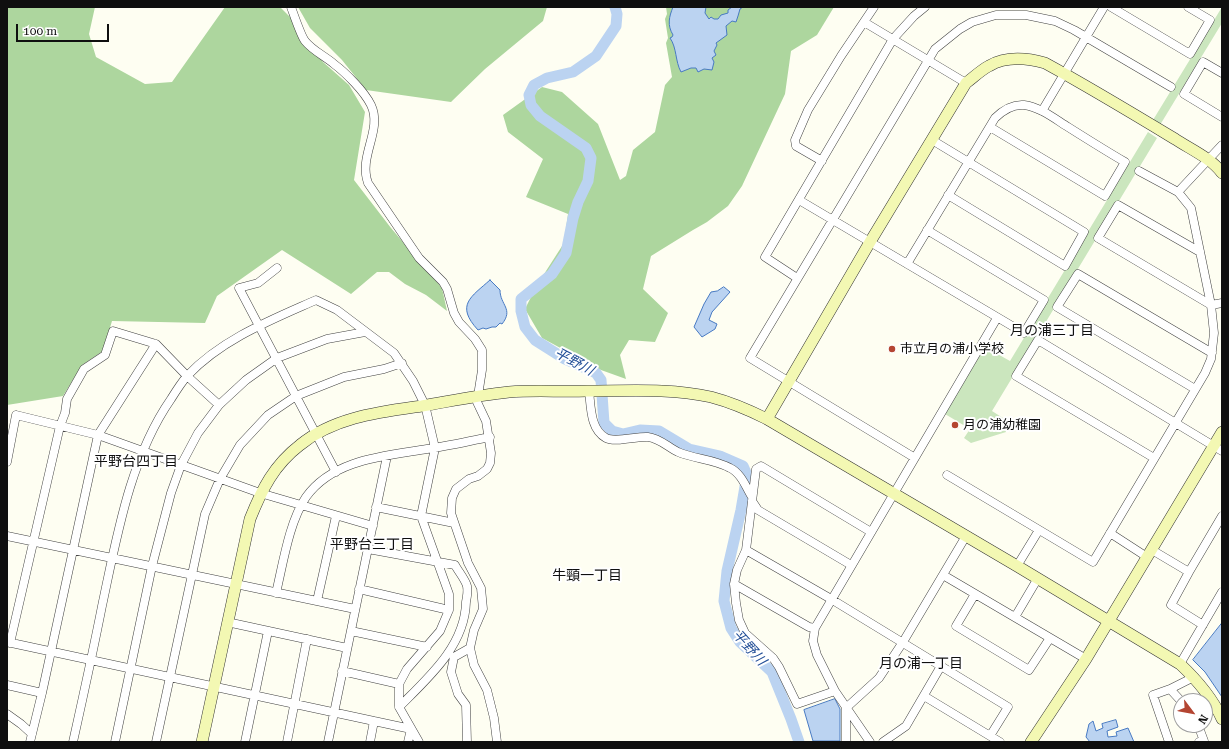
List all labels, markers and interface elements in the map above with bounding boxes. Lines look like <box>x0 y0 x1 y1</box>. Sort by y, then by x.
scale bar <box>18 16 111 42</box>
text: 100 m <box>23 24 57 38</box>
district label: 月の浦三丁目 <box>1010 323 1094 339</box>
place label: 市立月の浦小学校 <box>900 341 1004 357</box>
marker: 市立月の浦小学校 <box>887 344 897 354</box>
water label: 平野川 <box>552 345 596 379</box>
place label: 月の浦幼稚園 <box>963 417 1041 433</box>
marker: 月の浦幼稚園 <box>950 420 960 430</box>
district label: 平野台四丁目 <box>94 454 178 470</box>
district label: 平野台三丁目 <box>330 537 414 553</box>
district label: 牛頸一丁目 <box>552 568 622 584</box>
water label: 平野川 <box>729 627 769 669</box>
district label: 月の浦一丁目 <box>879 656 963 672</box>
north arrow <box>1173 693 1213 733</box>
text: N <box>1195 712 1211 726</box>

